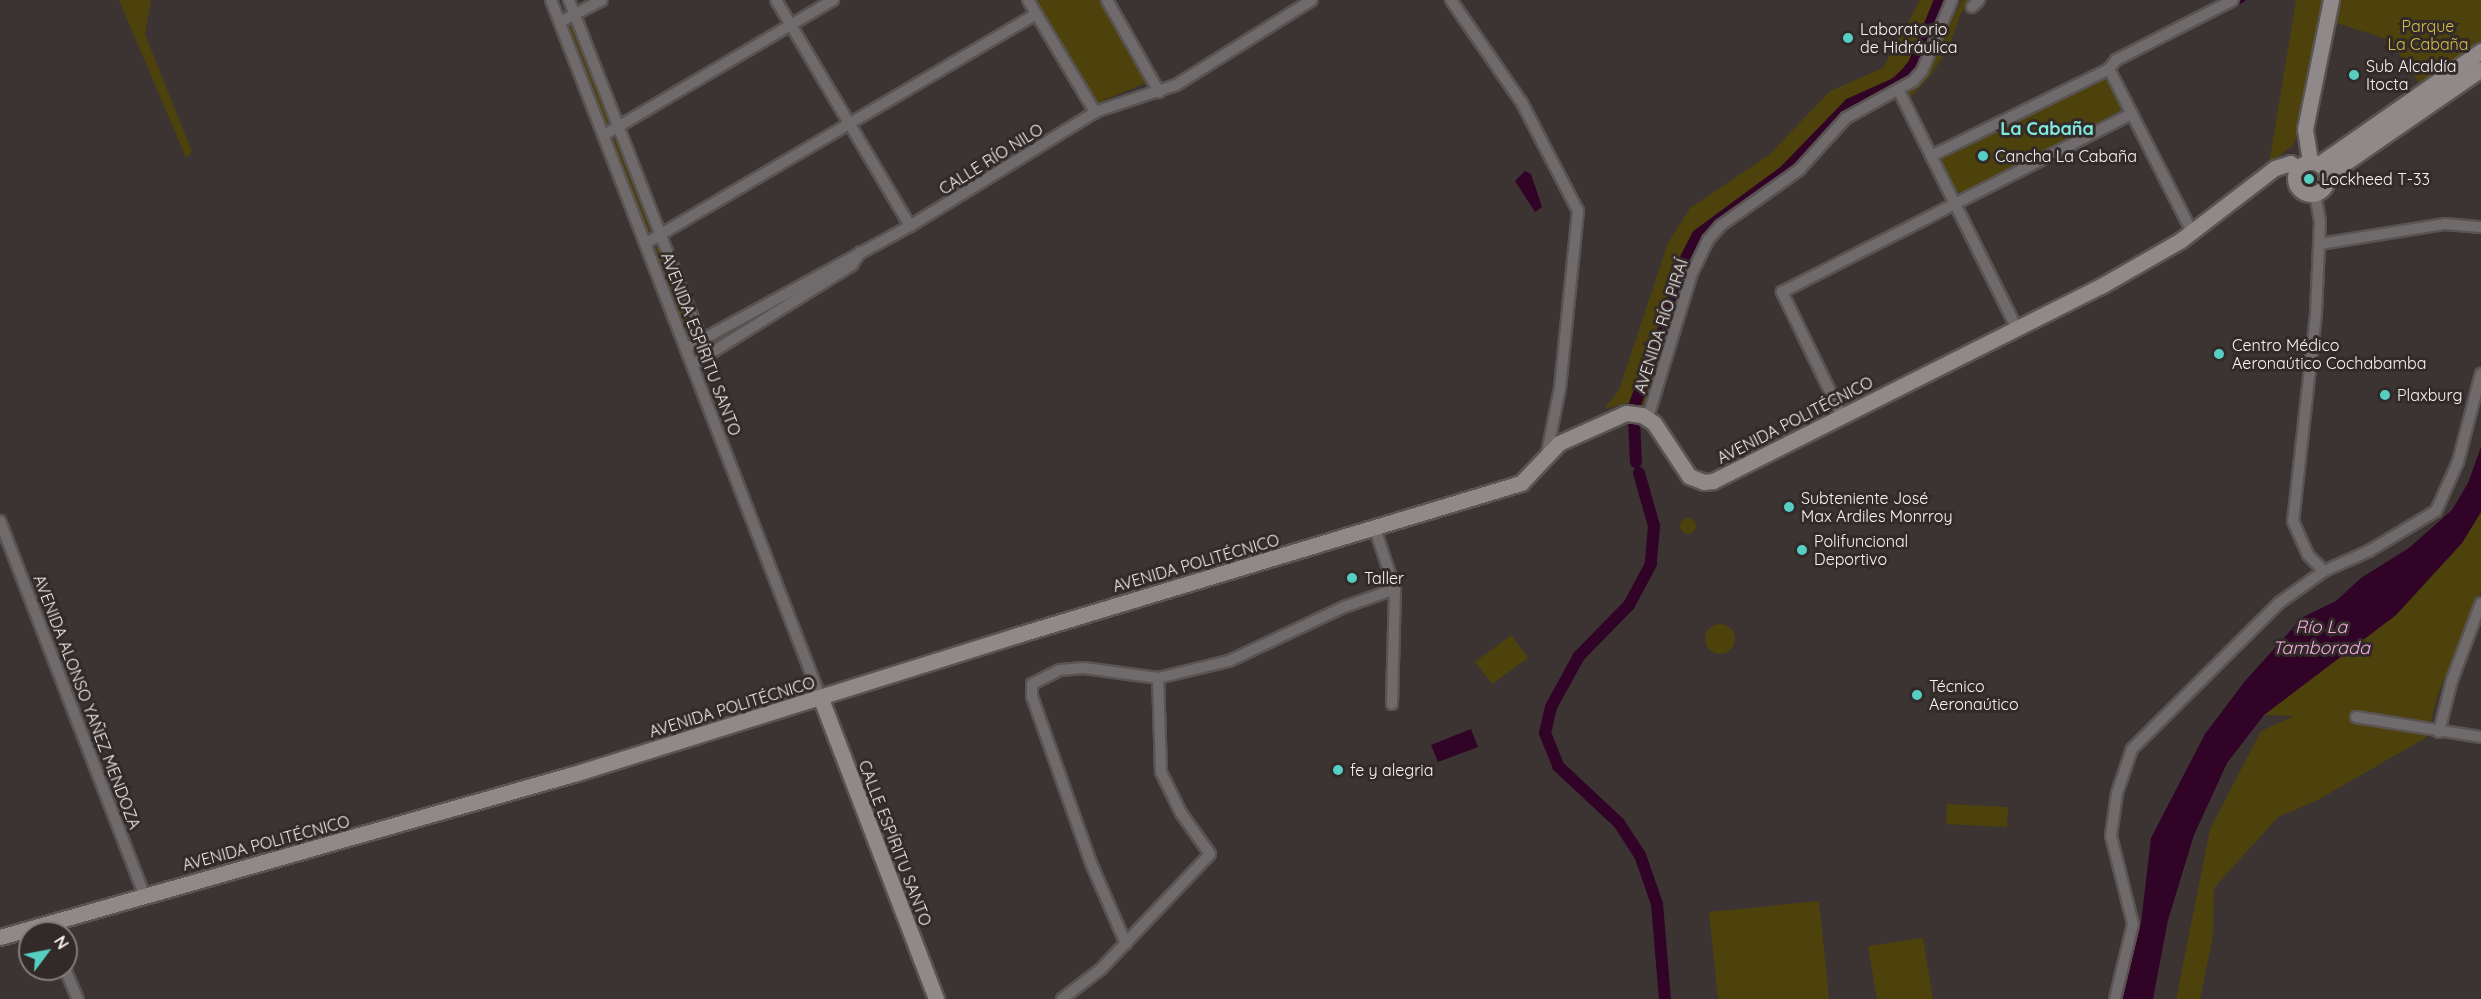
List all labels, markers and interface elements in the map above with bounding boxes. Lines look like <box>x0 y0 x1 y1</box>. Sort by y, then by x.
park label: Parque La Cabaña <box>2387 16 2469 54</box>
place label: Laboratorio de Hidráulica <box>1860 19 1957 57</box>
marker: Laboratorio de Hidráulica <box>1841 31 1855 45</box>
place label: Sub Alcaldía Itocta <box>2366 56 2456 94</box>
marker: Sub Alcaldía Itocta <box>2347 68 2361 82</box>
district label: La Cabaña <box>2000 118 2094 140</box>
street label: CALLE RÍO NILO <box>936 119 1046 199</box>
place label: Cancha La Cabaña <box>1995 146 2137 166</box>
marker: Cancha La Cabaña <box>1976 149 1990 163</box>
place label: Lockheed T-33 <box>2321 169 2430 189</box>
marker: Lockheed T-33 <box>2302 172 2316 186</box>
street label: AVENIDA ESPÍRITU SANTO <box>657 250 745 438</box>
street label: AVENIDA RÍO PIRAÍ <box>1630 256 1692 396</box>
place label: Centro Médico Aeronaútico Cochabamba <box>2232 335 2426 373</box>
marker: Centro Médico Aeronaútico Cochabamba <box>2210 345 2228 363</box>
street label: AVENIDA POLITÉCNICO <box>1714 372 1876 468</box>
place label: Plaxburg <box>2397 385 2462 405</box>
marker: Plaxburg <box>2378 388 2392 402</box>
place label: Subteniente José Max Ardiles Monrroy <box>1801 488 1953 526</box>
marker: Subteniente José Max Ardiles Monrroy <box>1782 500 1796 514</box>
street label: AVENIDA POLITÉCNICO <box>1111 530 1281 596</box>
place label: Polifuncional Deportivo <box>1814 531 1908 569</box>
marker: Polifuncional Deportivo <box>1795 543 1809 557</box>
place label: Taller <box>1364 568 1404 588</box>
marker: Taller <box>1345 571 1359 585</box>
street label: AVENIDA ALONSO YAÑEZ MENDOZA <box>30 572 144 832</box>
water label: Río La Tamborada <box>2272 617 2370 660</box>
street label: AVENIDA POLITÉCNICO <box>647 673 817 741</box>
place label: Técnico Aeronaútico <box>1929 676 2019 714</box>
marker: Técnico Aeronaútico <box>1910 688 1924 702</box>
street label: CALLE ESPÍRITU SANTO <box>855 758 935 928</box>
place label: fe y alegria <box>1350 760 1433 780</box>
marker: fe y alegria <box>1331 763 1345 777</box>
street label: AVENIDA POLITÉCNICO <box>180 811 352 875</box>
north arrow <box>18 921 78 981</box>
text: N <box>50 932 73 953</box>

